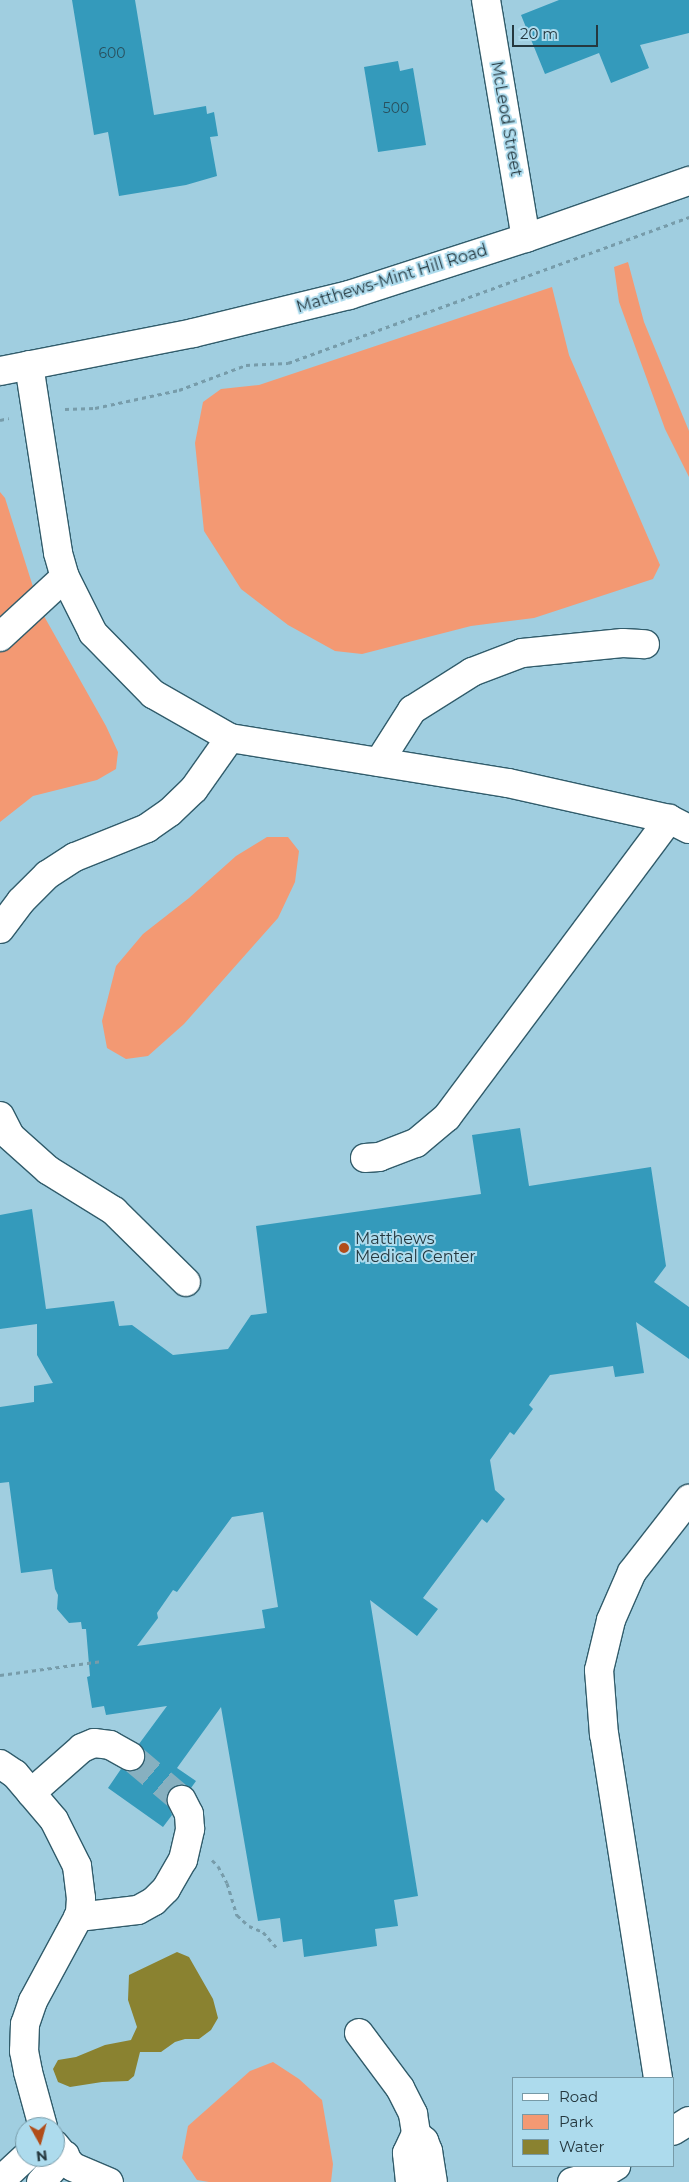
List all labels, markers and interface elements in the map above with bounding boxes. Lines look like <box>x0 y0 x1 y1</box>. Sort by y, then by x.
scale bar <box>514 15 600 47</box>
text: 20 m <box>520 24 558 43</box>
house number: 600 <box>98 45 126 61</box>
street label: McLeod Street <box>486 60 526 178</box>
house number: 500 <box>383 100 409 116</box>
street label: Matthews-Mint Hill Road <box>294 241 490 317</box>
place label: Matthews Medical Center <box>355 1229 476 1267</box>
marker: Matthews Medical Center <box>337 1241 351 1255</box>
legend <box>512 2077 674 2167</box>
text: Road <box>559 2087 598 2106</box>
text: Park <box>559 2112 593 2131</box>
north arrow <box>15 2117 65 2167</box>
text: Water <box>559 2137 605 2156</box>
text: N <box>35 2146 48 2166</box>

